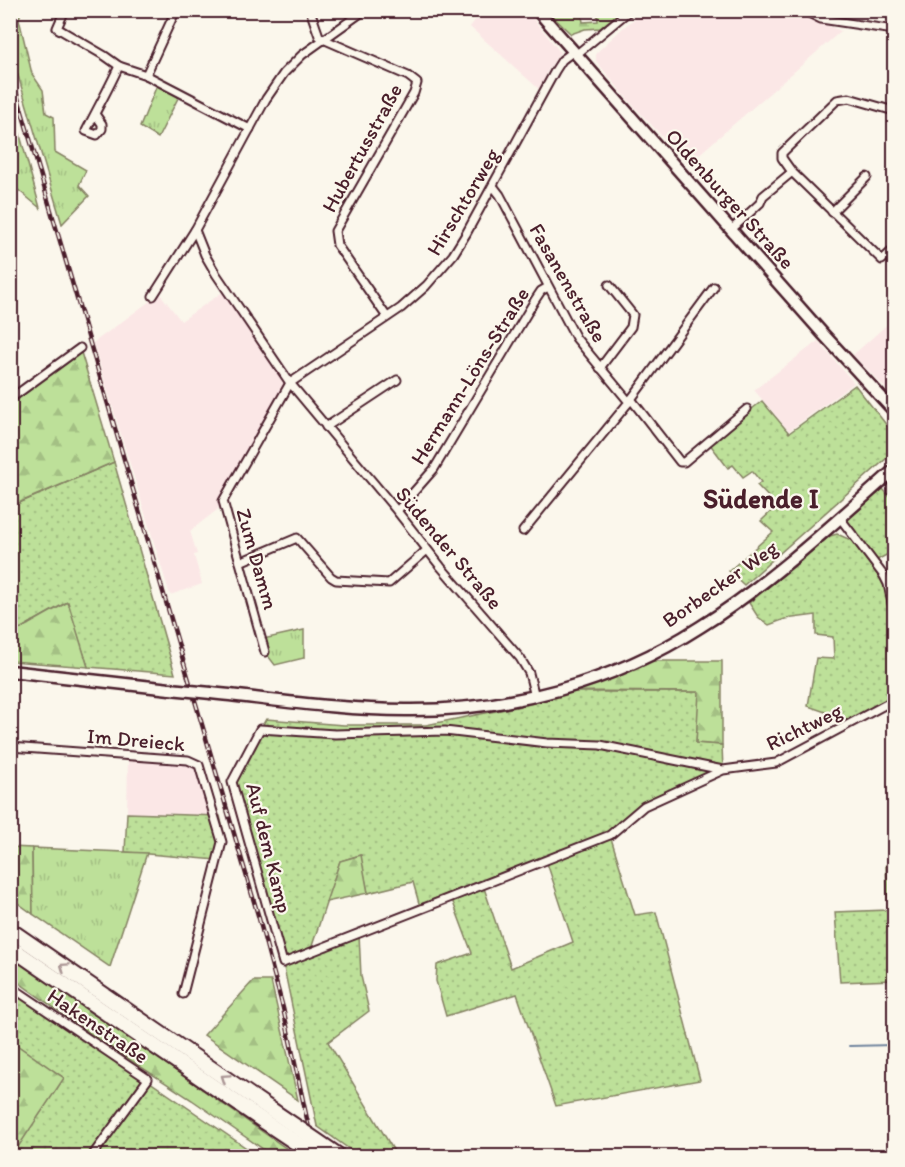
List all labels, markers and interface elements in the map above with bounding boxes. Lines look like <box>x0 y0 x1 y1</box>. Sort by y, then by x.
street label: Hubertusstraße <box>316 79 407 216</box>
street label: Oldenburger Straße <box>661 123 800 274</box>
street label: Hirschtorweg <box>421 143 505 260</box>
street label: Fasanenstraße <box>524 219 613 347</box>
street label: Hermann-Löns-Straße <box>405 283 534 469</box>
street label: Südender Straße <box>391 481 508 614</box>
district label: Südende I <box>703 482 819 515</box>
street label: Zum Damm <box>231 505 284 613</box>
street label: Borbecker Weg <box>657 534 782 633</box>
street label: Richtweg <box>762 697 846 756</box>
street label: Im Dreieck <box>86 723 186 756</box>
street label: Auf dem Kamp <box>241 780 298 916</box>
one-way arrow <box>60 963 71 974</box>
street label: Hakenstraße <box>43 983 154 1069</box>
one-way arrow <box>221 1074 232 1085</box>

